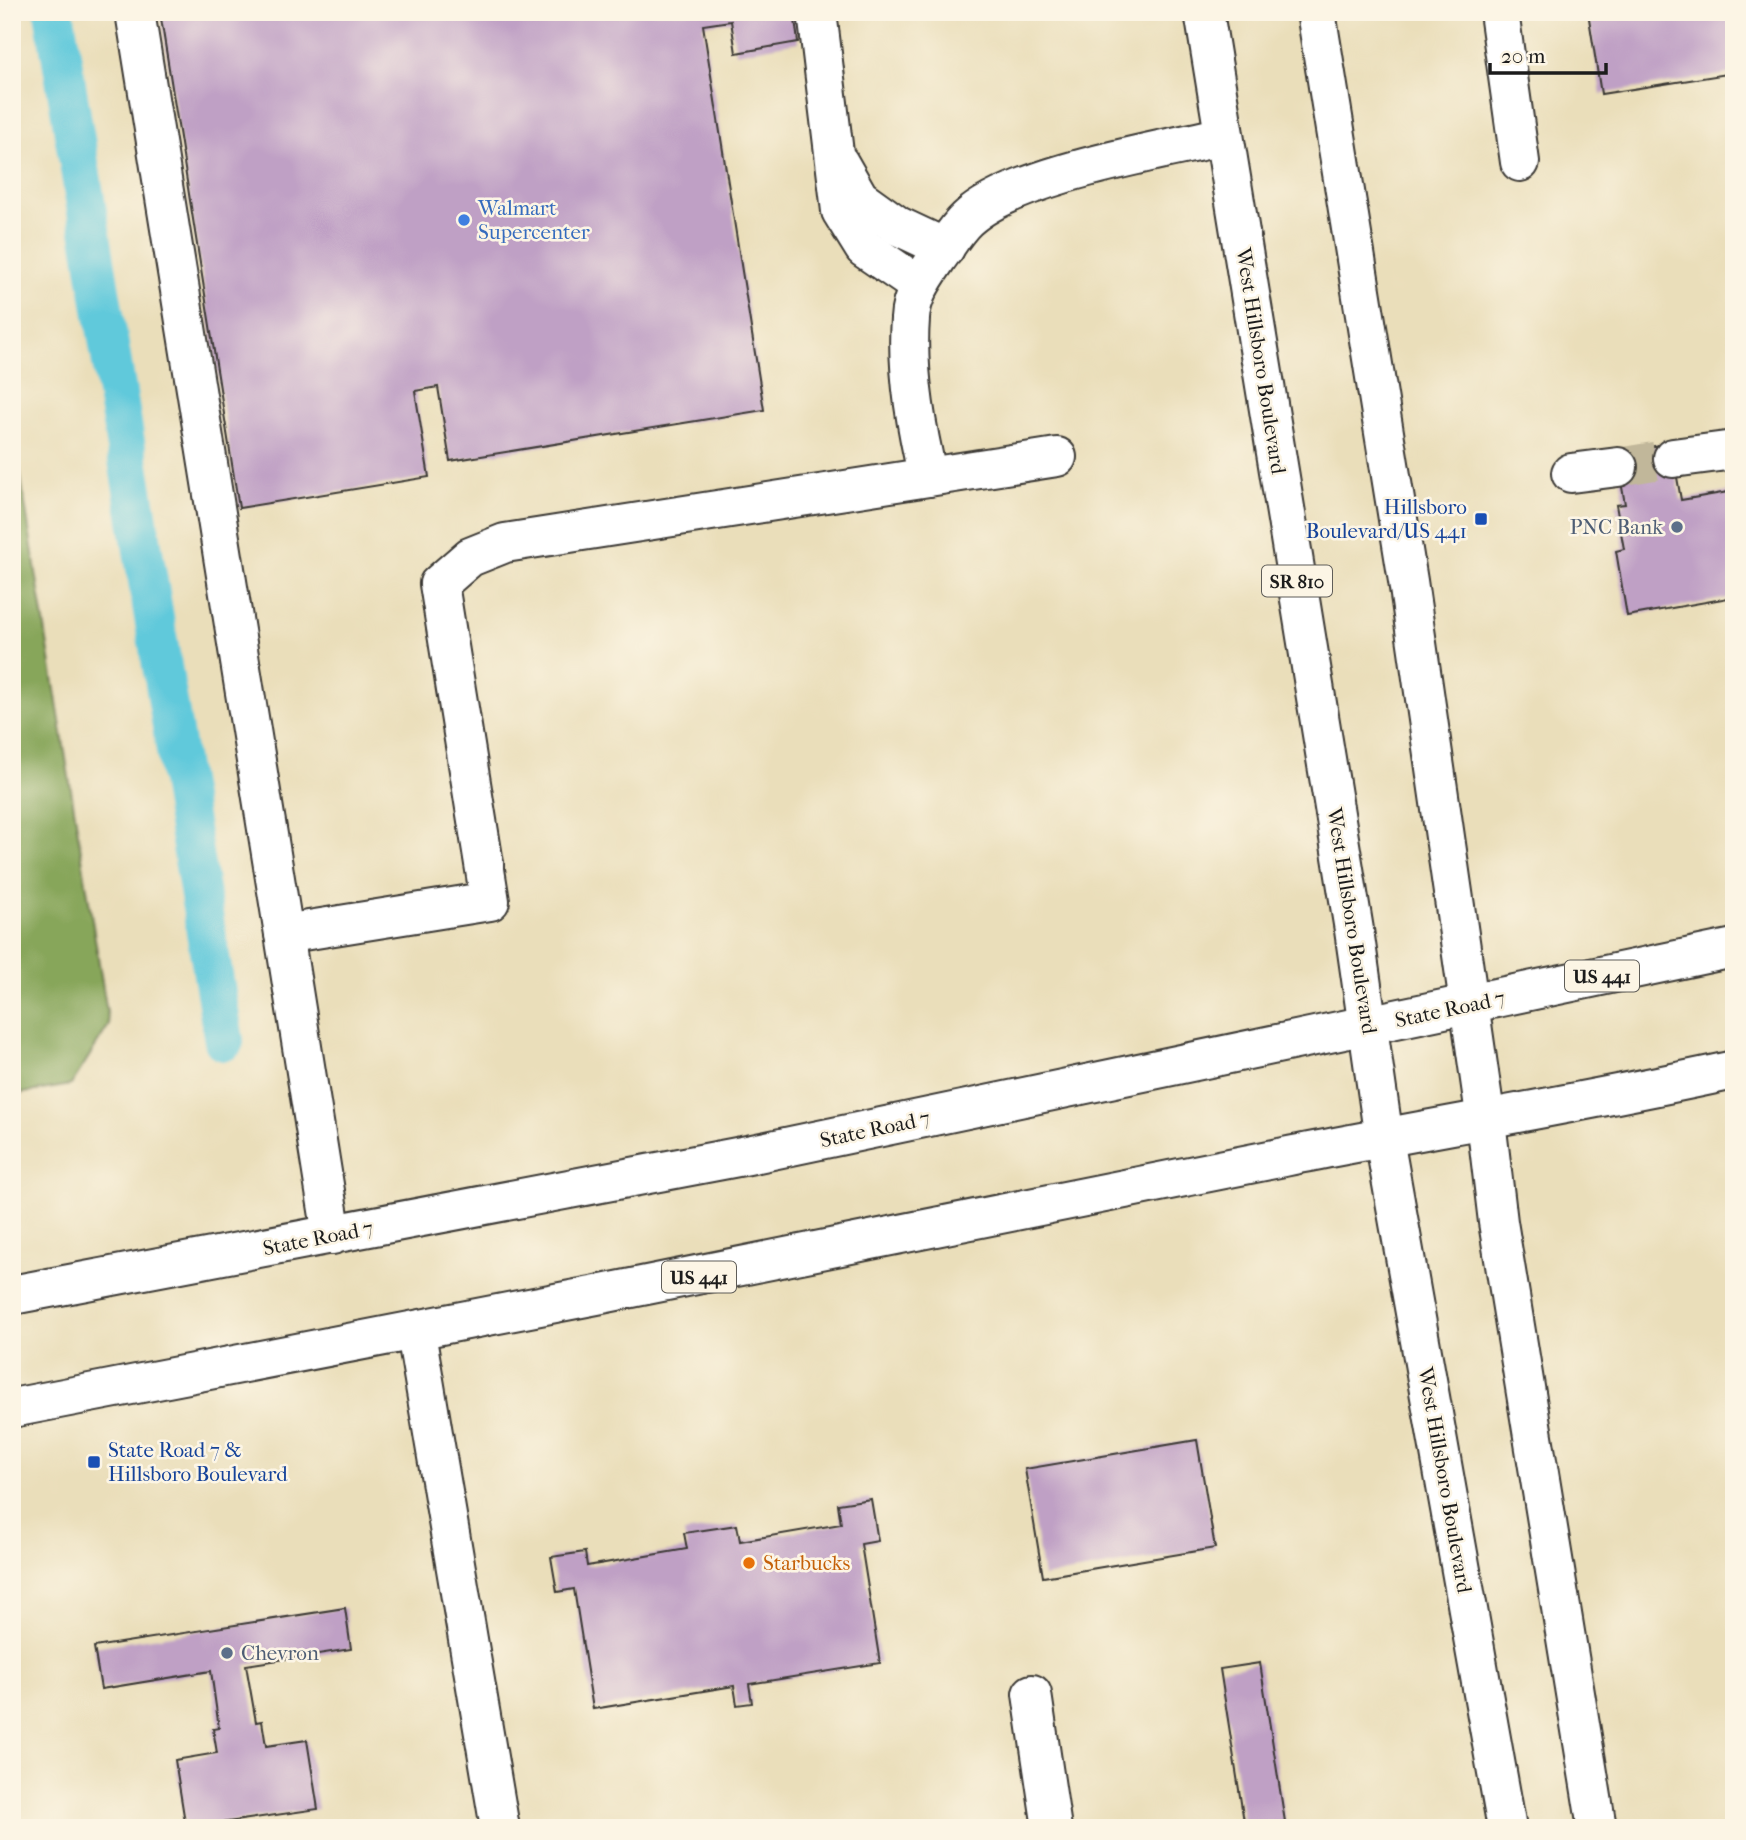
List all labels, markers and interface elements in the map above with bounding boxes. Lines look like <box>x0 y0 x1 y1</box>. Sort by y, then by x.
scale bar <box>1490 32 1606 76</box>
text: 20 m <box>1501 44 1546 68</box>
place label: Walmart Supercenter <box>477 196 590 244</box>
marker: Walmart Supercenter <box>456 212 472 228</box>
street label: West Hillsboro Boulevard <box>1231 245 1291 477</box>
place label: Hillsboro Boulevard/US 441 <box>1306 495 1467 543</box>
marker: Hillsboro Boulevard/US 441 <box>1473 511 1489 527</box>
place label: PNC Bank <box>1570 515 1663 539</box>
marker: PNC Bank <box>1669 519 1685 535</box>
road number: SR 810 <box>1262 566 1332 596</box>
street label: West Hillsboro Boulevard <box>1322 805 1382 1037</box>
road number: US 441 <box>1565 960 1639 992</box>
street label: State Road 7 <box>1393 986 1507 1032</box>
street label: State Road 7 <box>818 1106 932 1152</box>
street label: State Road 7 <box>261 1216 375 1260</box>
road number: US 441 <box>662 1261 736 1292</box>
street label: West Hillsboro Boulevard <box>1413 1364 1477 1595</box>
place label: State Road 7 & Hillsboro Boulevard <box>108 1438 288 1486</box>
marker: State Road 7 & Hillsboro Boulevard <box>86 1454 102 1470</box>
place label: Starbucks <box>763 1551 851 1575</box>
marker: Starbucks <box>741 1555 757 1571</box>
place label: Chevron <box>241 1641 319 1665</box>
marker: Chevron <box>219 1645 235 1661</box>

